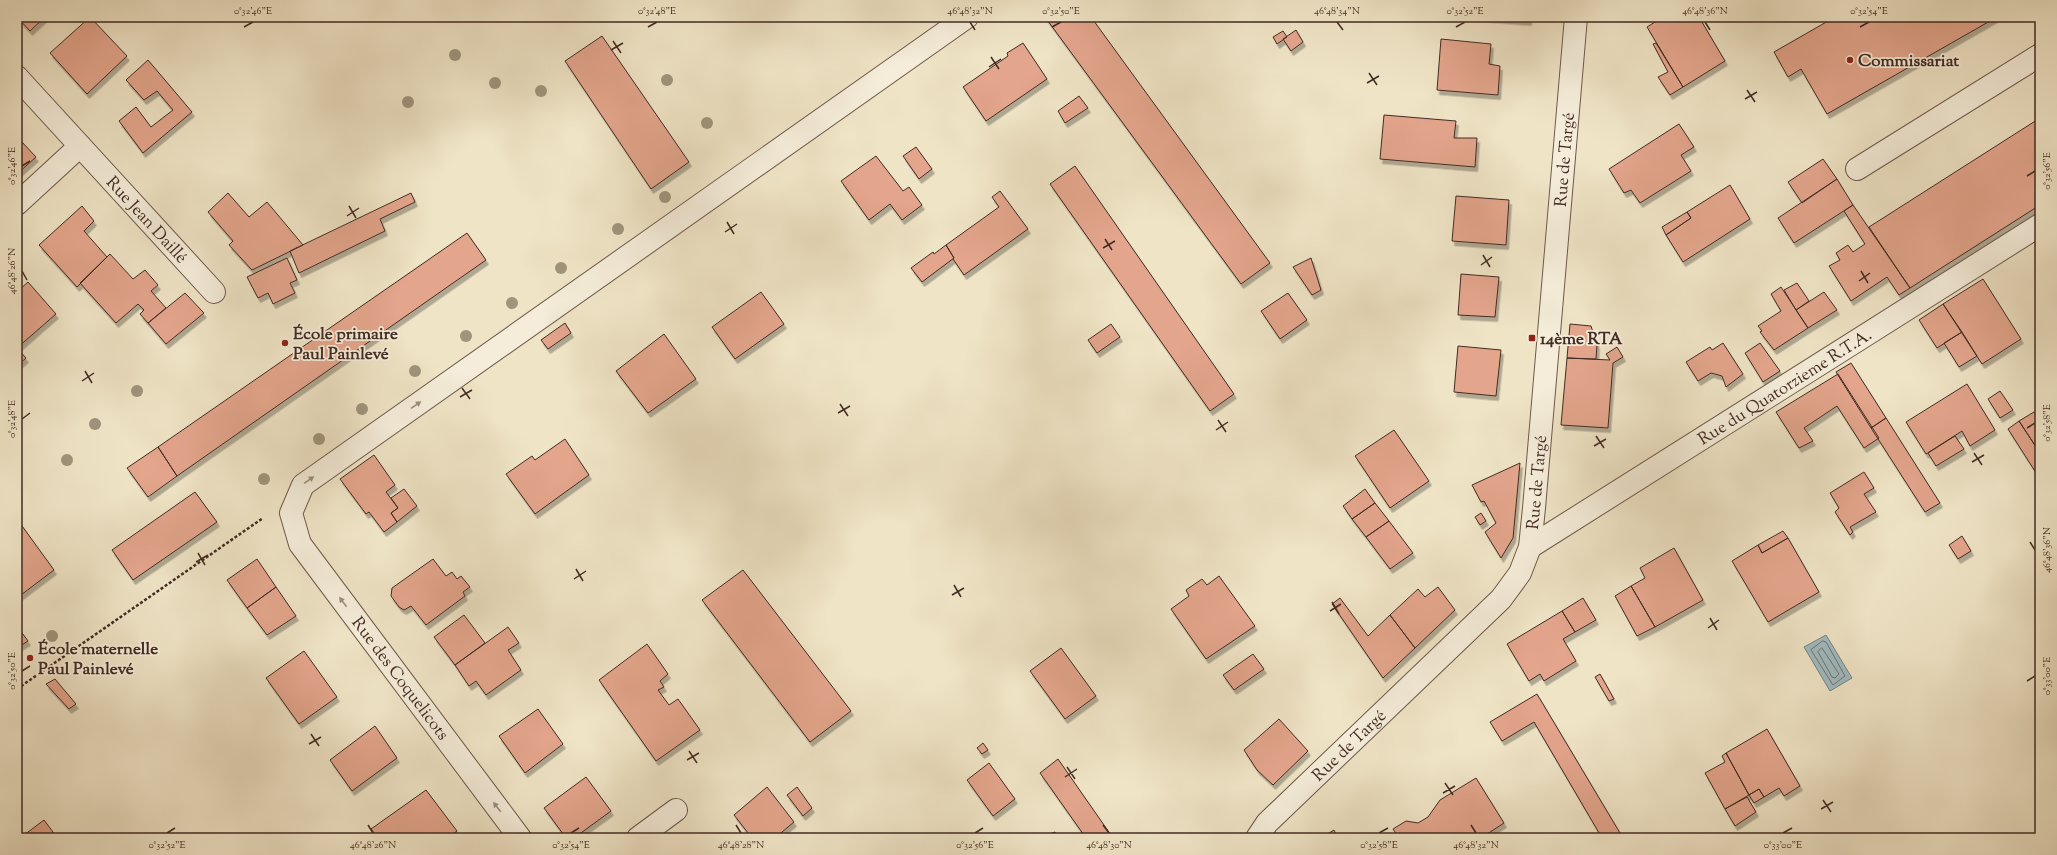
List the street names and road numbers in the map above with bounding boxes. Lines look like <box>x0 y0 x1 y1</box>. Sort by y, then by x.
street label: Rue de Targé <box>1550 111 1582 208</box>
street label: Rue Jean Daillé <box>100 172 192 270</box>
street label: Rue du Quatorzieme R.T.A. <box>1694 324 1877 452</box>
street label: Rue de Targé <box>1522 434 1554 531</box>
street label: Rue des Coquelicots <box>345 612 454 746</box>
street label: Rue de Targé <box>1307 705 1393 788</box>

